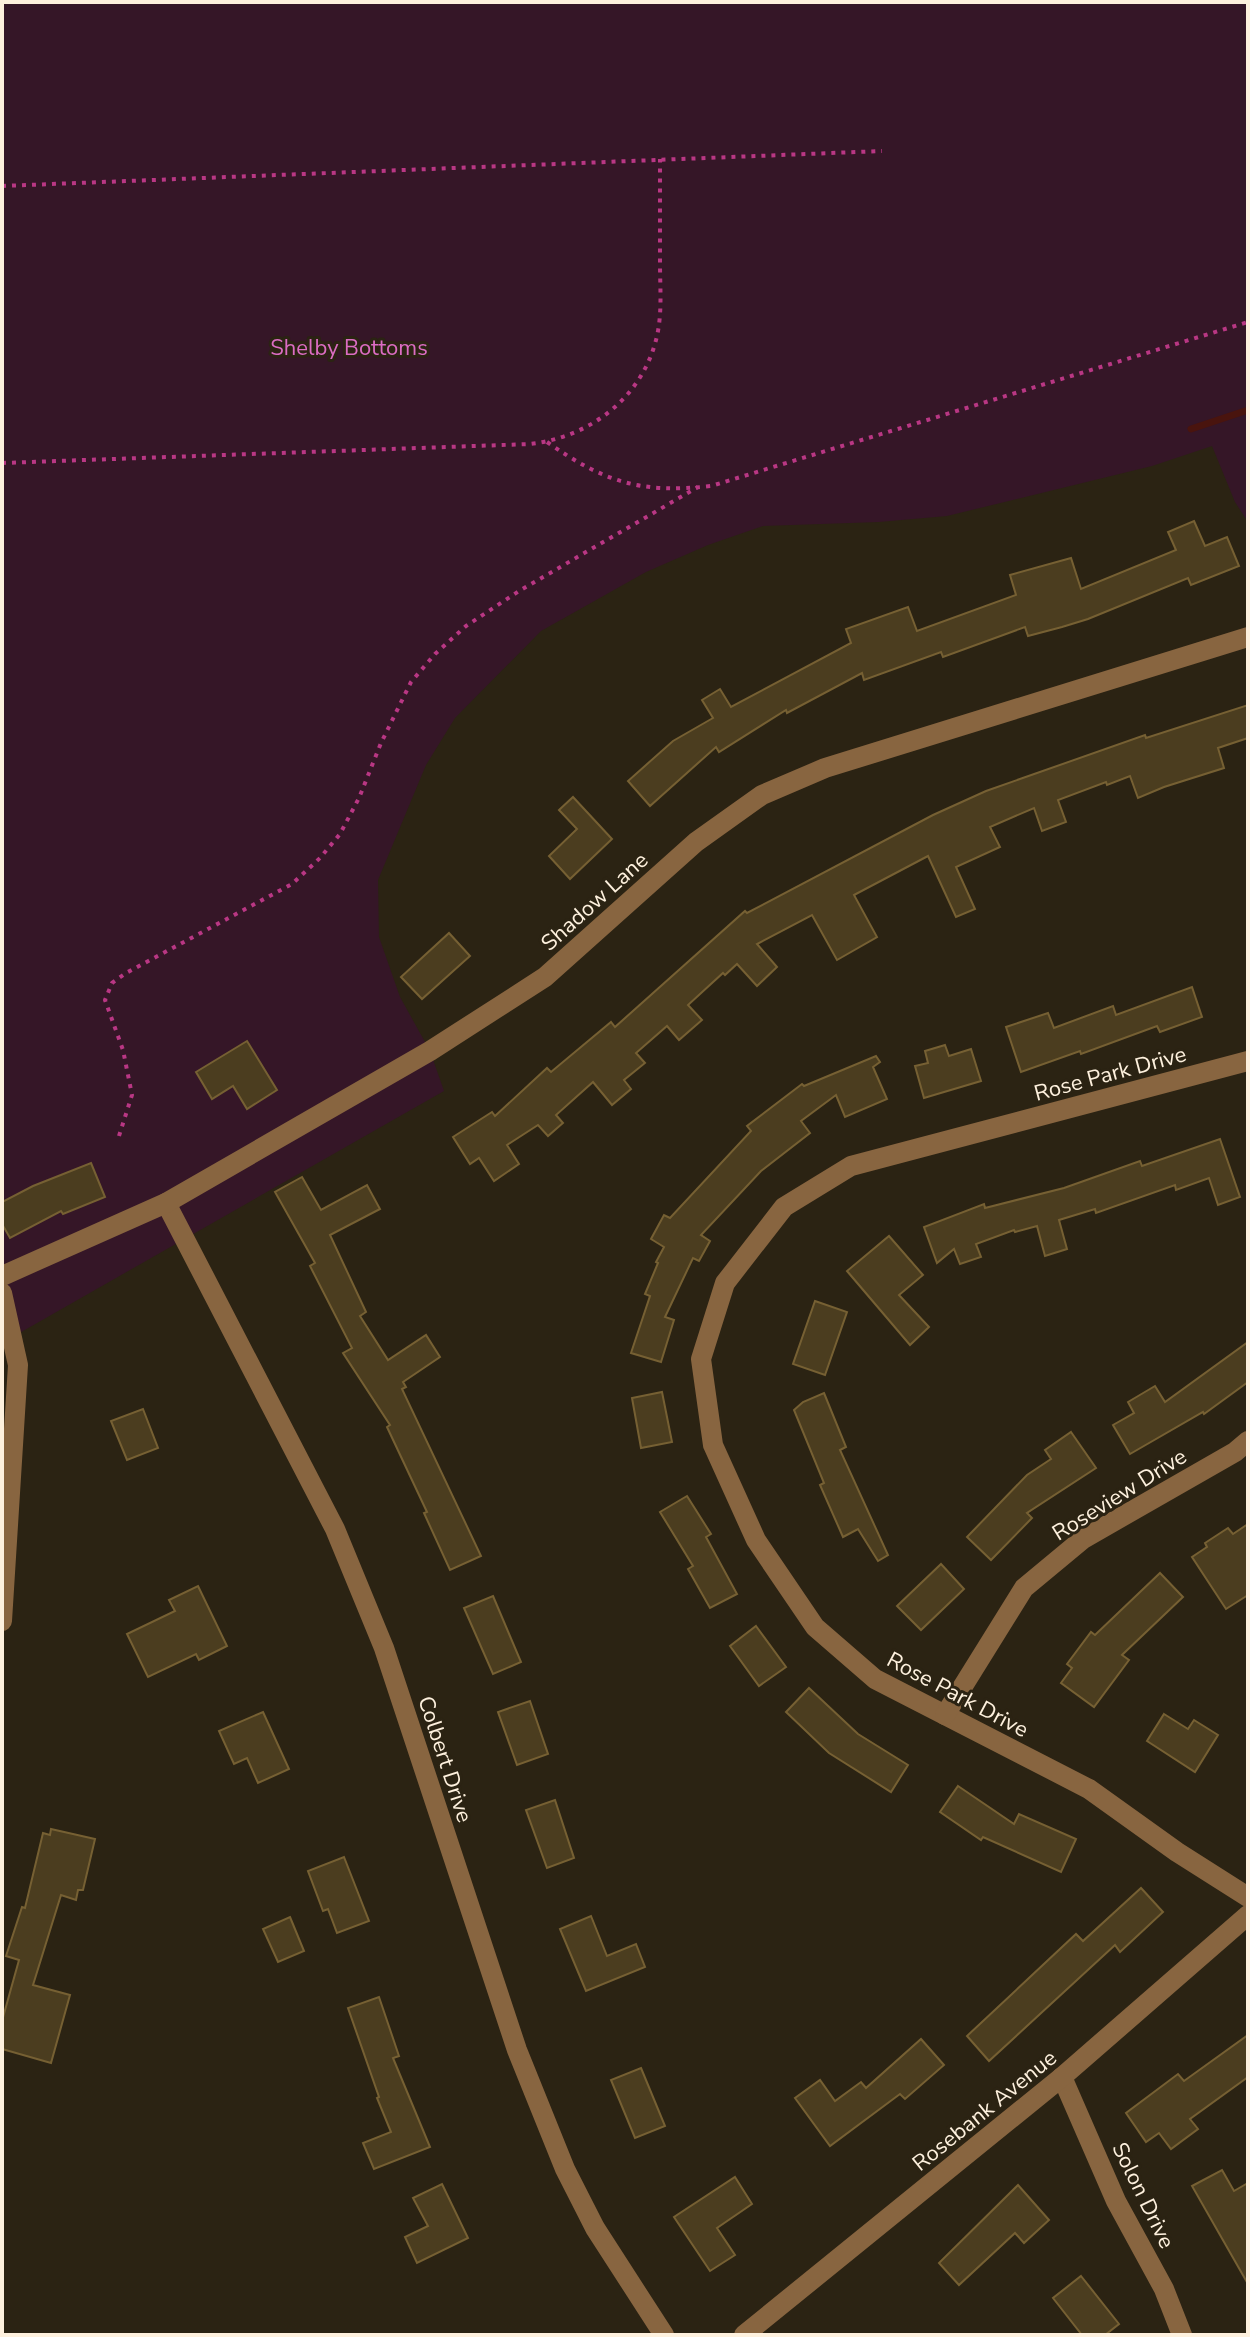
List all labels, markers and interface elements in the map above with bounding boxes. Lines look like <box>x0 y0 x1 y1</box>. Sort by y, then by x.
park label: Shelby Bottoms <box>270 333 428 363</box>
street label: Shadow Lane <box>535 846 655 958</box>
street label: Rose Park Drive <box>1031 1039 1190 1109</box>
street label: Roseview Drive <box>1047 1442 1192 1548</box>
street label: Rose Park Drive <box>881 1645 1034 1745</box>
street label: Colbert Drive <box>410 1692 480 1826</box>
street label: Rosebank Avenue <box>906 2043 1063 2178</box>
street label: Solon Drive <box>1104 2137 1182 2254</box>

